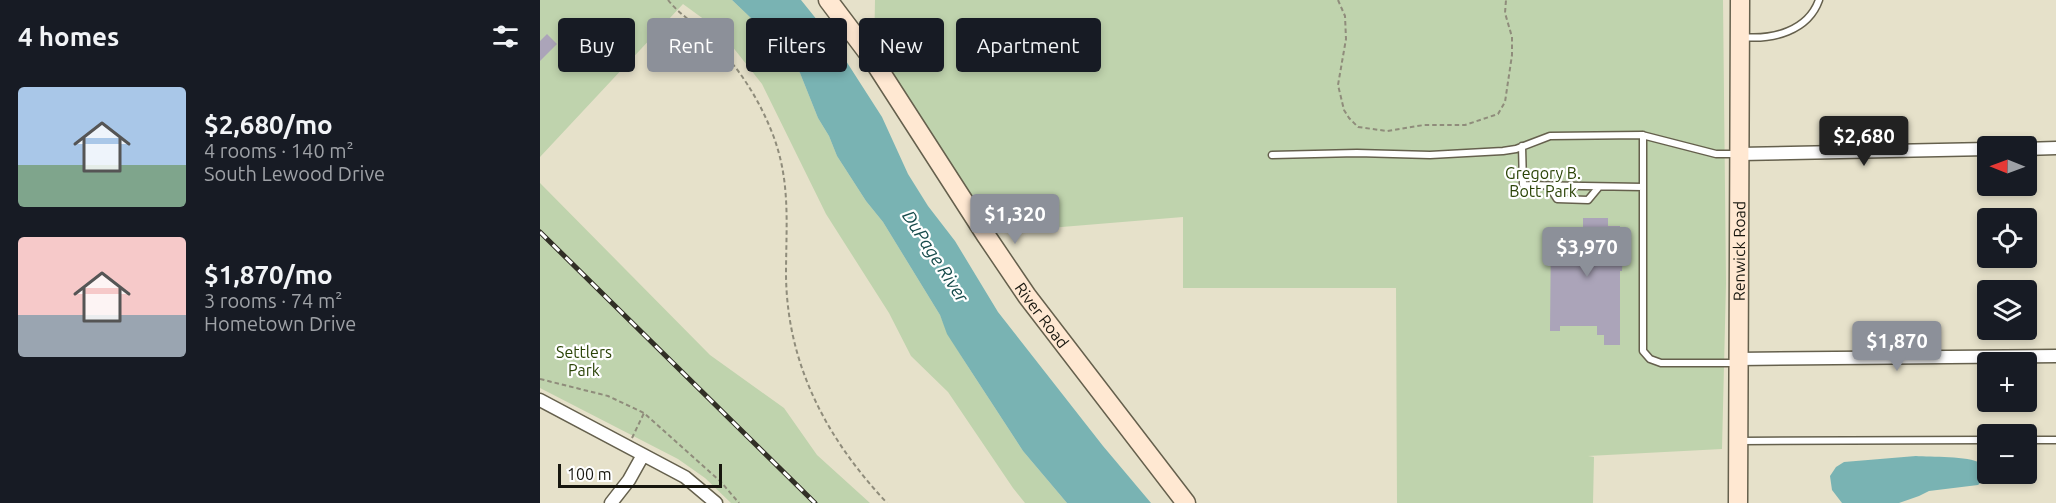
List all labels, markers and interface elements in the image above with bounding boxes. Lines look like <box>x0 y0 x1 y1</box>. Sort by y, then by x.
chip: Buy <box>558 18 635 72</box>
chip: Rent <box>647 18 734 72</box>
chip: Filters <box>746 18 847 72</box>
chip: New <box>859 18 944 72</box>
chip: Apartment <box>956 18 1101 72</box>
icon: filters <box>489 20 522 53</box>
text: 4 homes <box>18 22 119 51</box>
text: $2,680/mo <box>204 110 333 139</box>
icon: home <box>66 111 138 183</box>
pin: $2,680 <box>1815 116 1913 167</box>
text: $2,680 <box>1833 124 1895 147</box>
north arrow <box>1977 136 2037 196</box>
map controls <box>1977 136 2037 484</box>
text: 4 rooms · 140 m² <box>204 139 354 162</box>
text: South Lewood Drive <box>204 162 385 185</box>
park label: Gregory B. Bott Park <box>1505 164 1581 200</box>
pin: $1,320 <box>966 194 1064 245</box>
street label: Renwick Road <box>1730 201 1748 301</box>
text: $1,320 <box>984 202 1046 225</box>
water label: DuPage River <box>899 206 974 307</box>
button: locate <box>1977 208 2037 268</box>
pin: $3,970 <box>1538 227 1636 278</box>
text: $3,970 <box>1556 235 1618 258</box>
text: $1,870/mo <box>204 260 333 289</box>
icon: home <box>66 261 138 333</box>
street label: River Road <box>1011 279 1072 351</box>
button: layers <box>1977 280 2037 340</box>
text: 3 rooms · 74 m² <box>204 289 342 312</box>
text: Hometown Drive <box>204 312 356 335</box>
pin: $1,870 <box>1848 321 1946 372</box>
text: $1,870 <box>1866 329 1928 352</box>
park label: Settlers Park <box>556 343 612 379</box>
button: + <box>1977 352 2037 412</box>
button: − <box>1977 424 2037 484</box>
scale bar <box>558 461 722 488</box>
text: 100 m <box>567 465 612 483</box>

